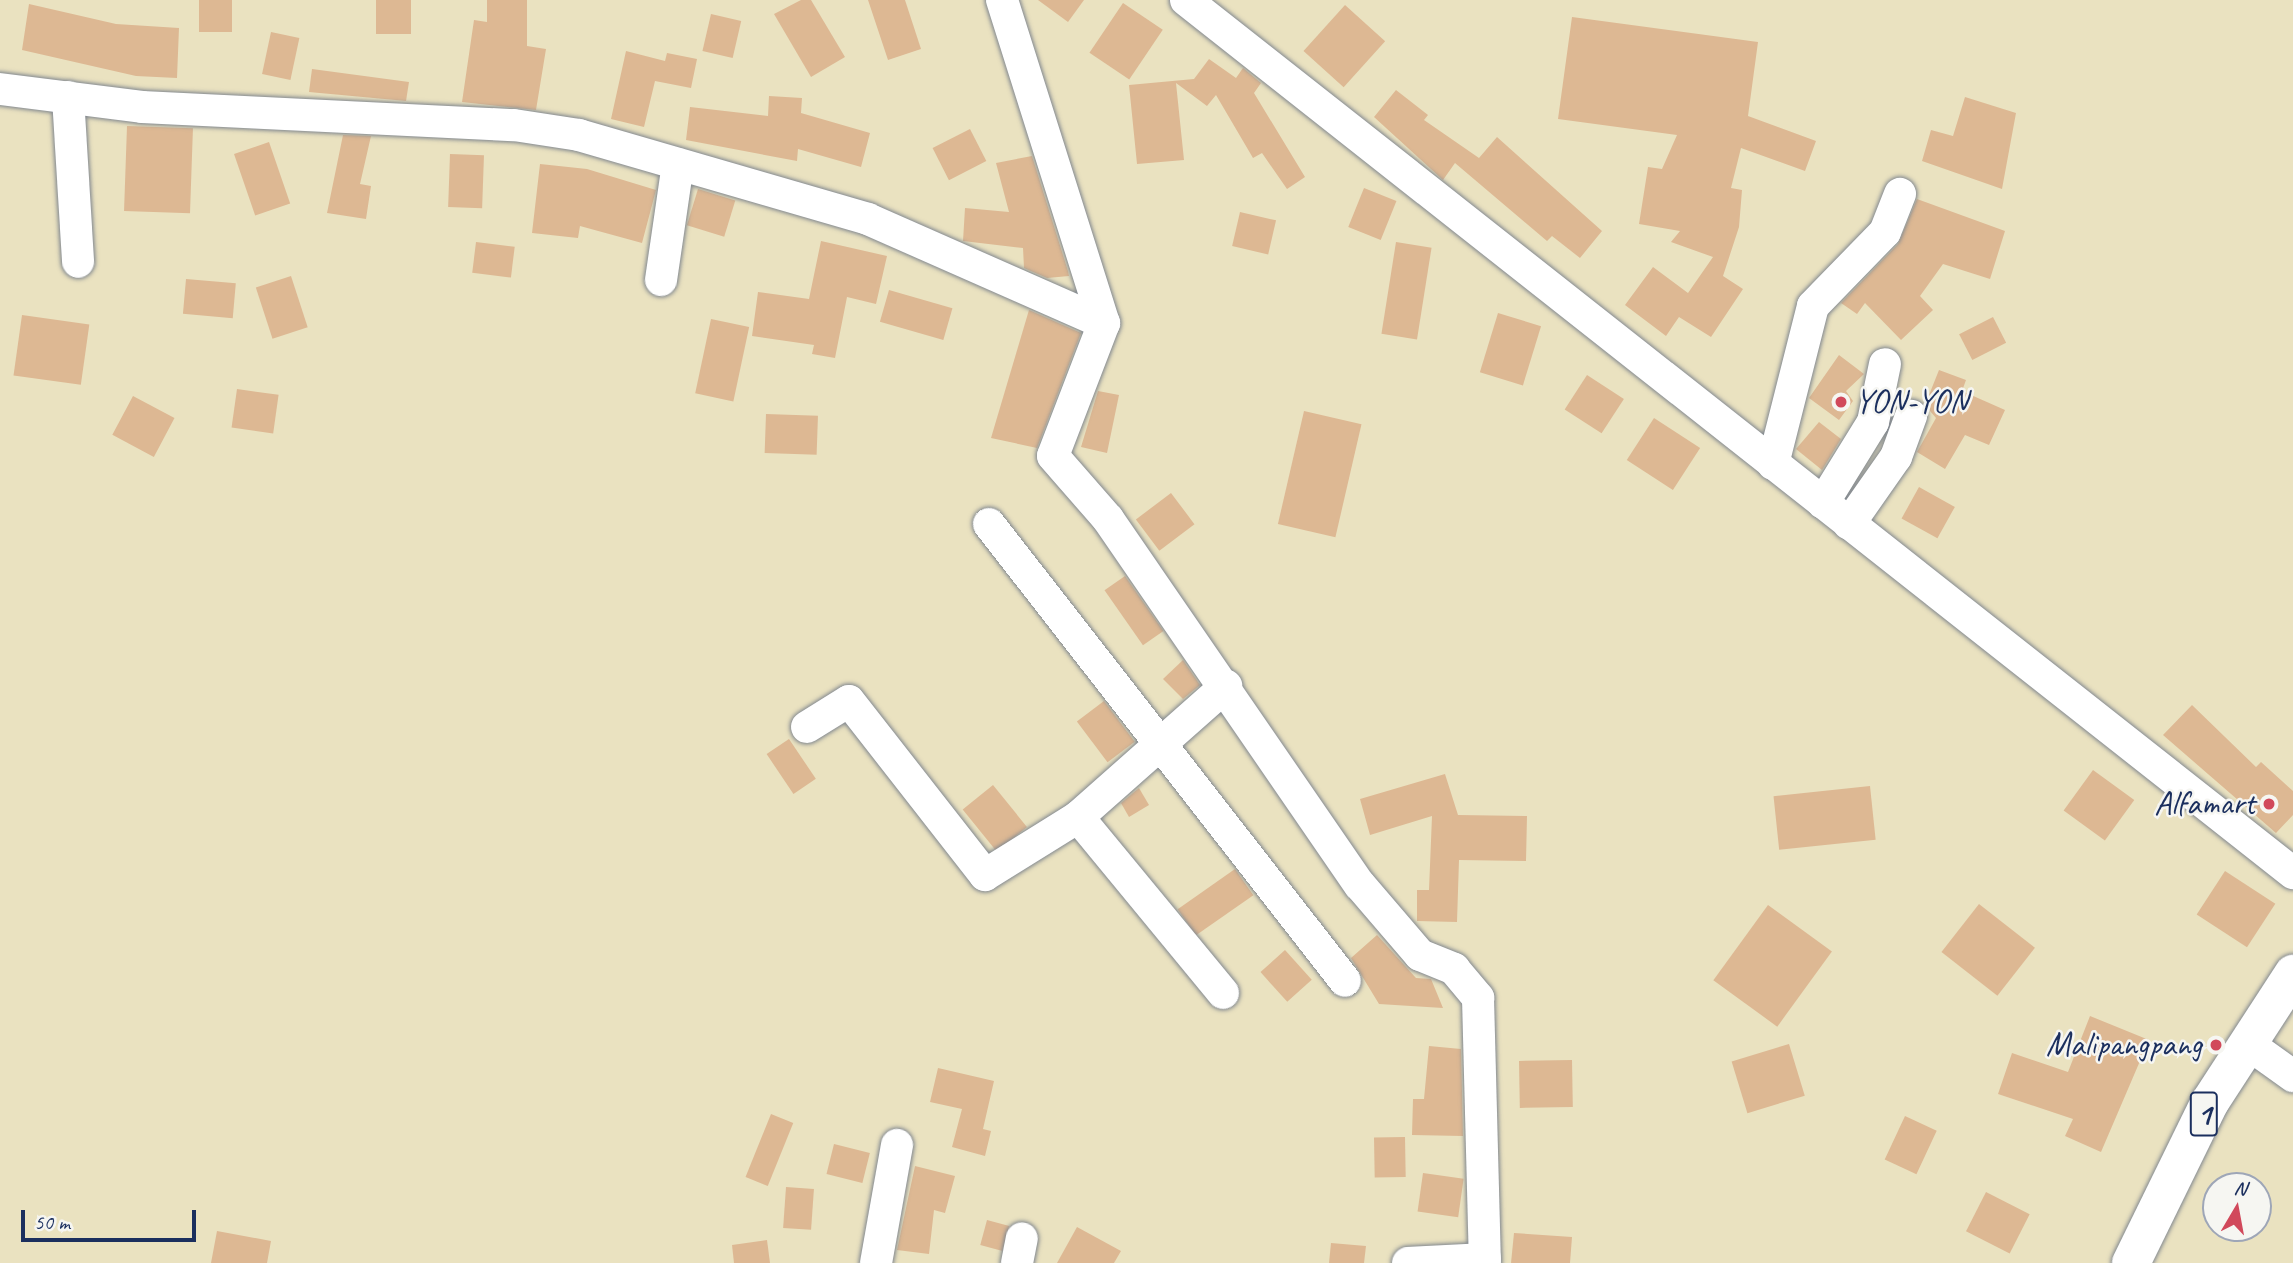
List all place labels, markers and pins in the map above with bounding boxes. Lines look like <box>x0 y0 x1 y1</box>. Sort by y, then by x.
place label: YON-YON <box>1855 382 1968 422</box>
marker: YON-YON <box>1833 394 1849 410</box>
place label: Alfamart <box>2154 784 2255 824</box>
marker: Alfamart <box>2261 796 2277 812</box>
place label: Malipangpang <box>2046 1025 2202 1065</box>
marker: Malipangpang <box>2208 1037 2224 1053</box>

